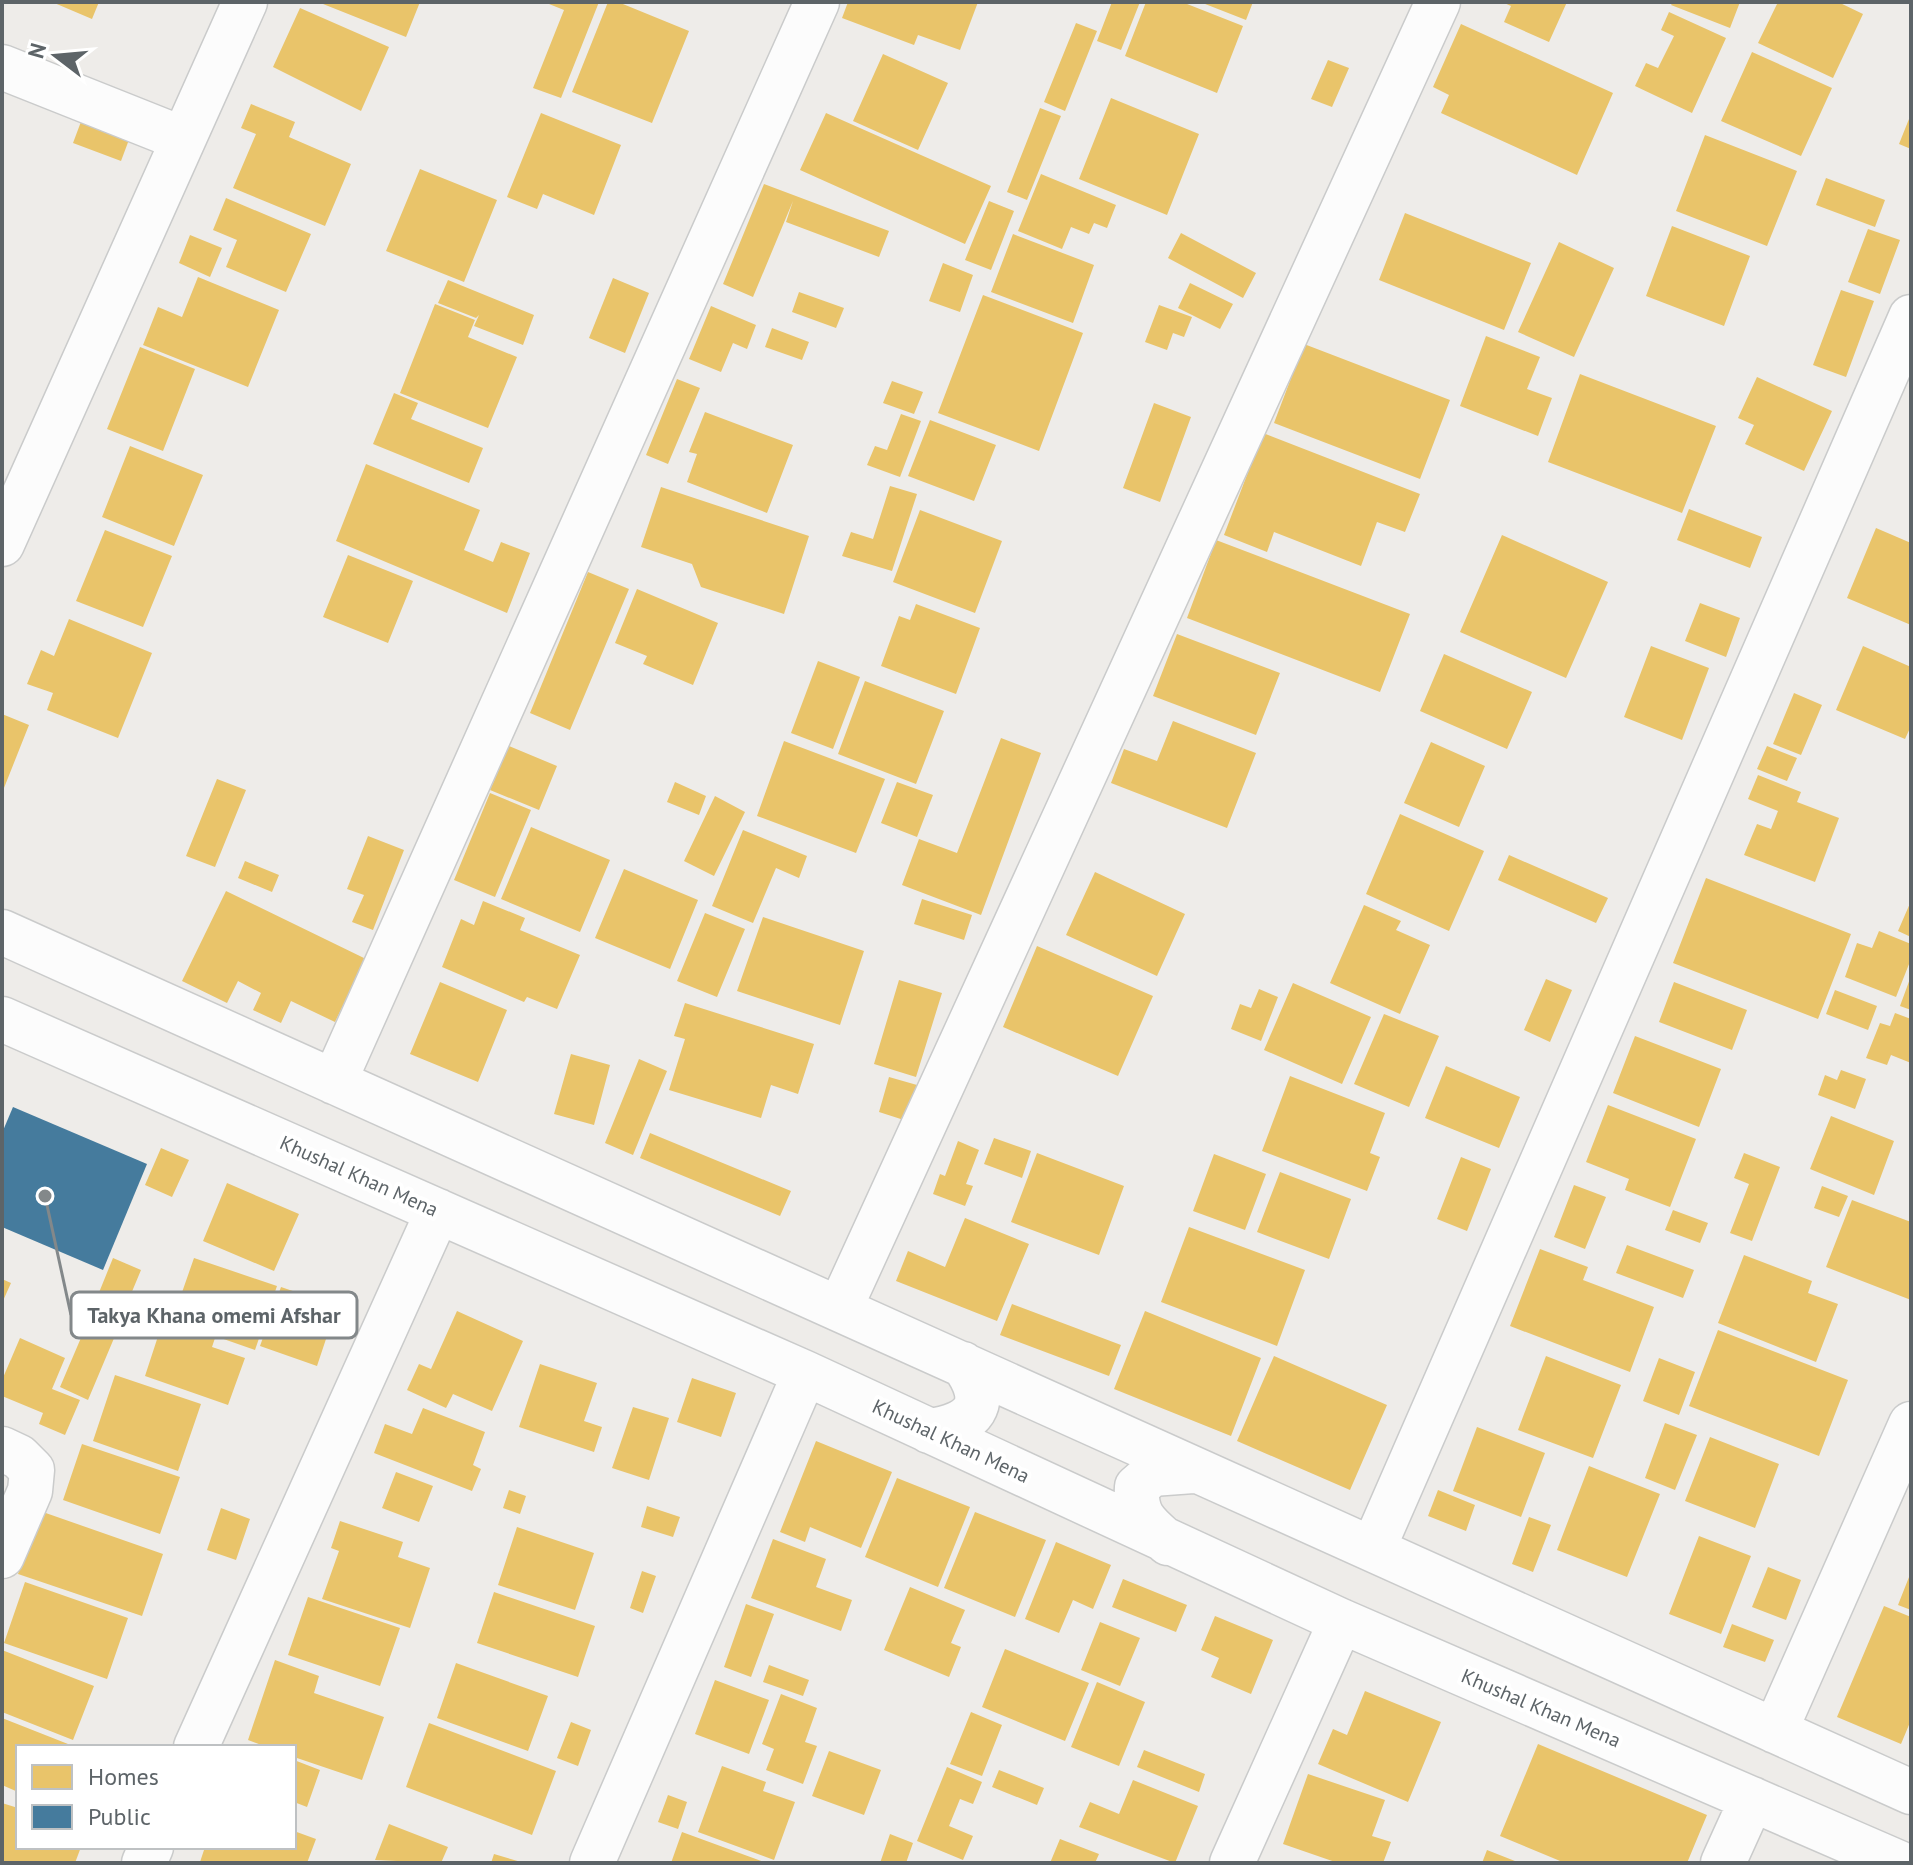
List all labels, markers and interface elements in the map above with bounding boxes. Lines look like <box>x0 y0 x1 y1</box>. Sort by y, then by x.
north arrow <box>16 16 96 96</box>
text: N <box>21 40 52 61</box>
street label: Khushal Khan Mena <box>276 1129 442 1223</box>
callout: Takya Khana omemi Afshar <box>71 1292 357 1338</box>
text: Takya Khana omemi Afshar <box>87 1301 341 1329</box>
street label: Khushal Khan Mena <box>868 1393 1034 1489</box>
street label: Khushal Khan Mena <box>1457 1663 1625 1753</box>
legend <box>16 1745 296 1849</box>
text: Homes <box>88 1761 159 1792</box>
text: Public <box>88 1801 151 1832</box>

